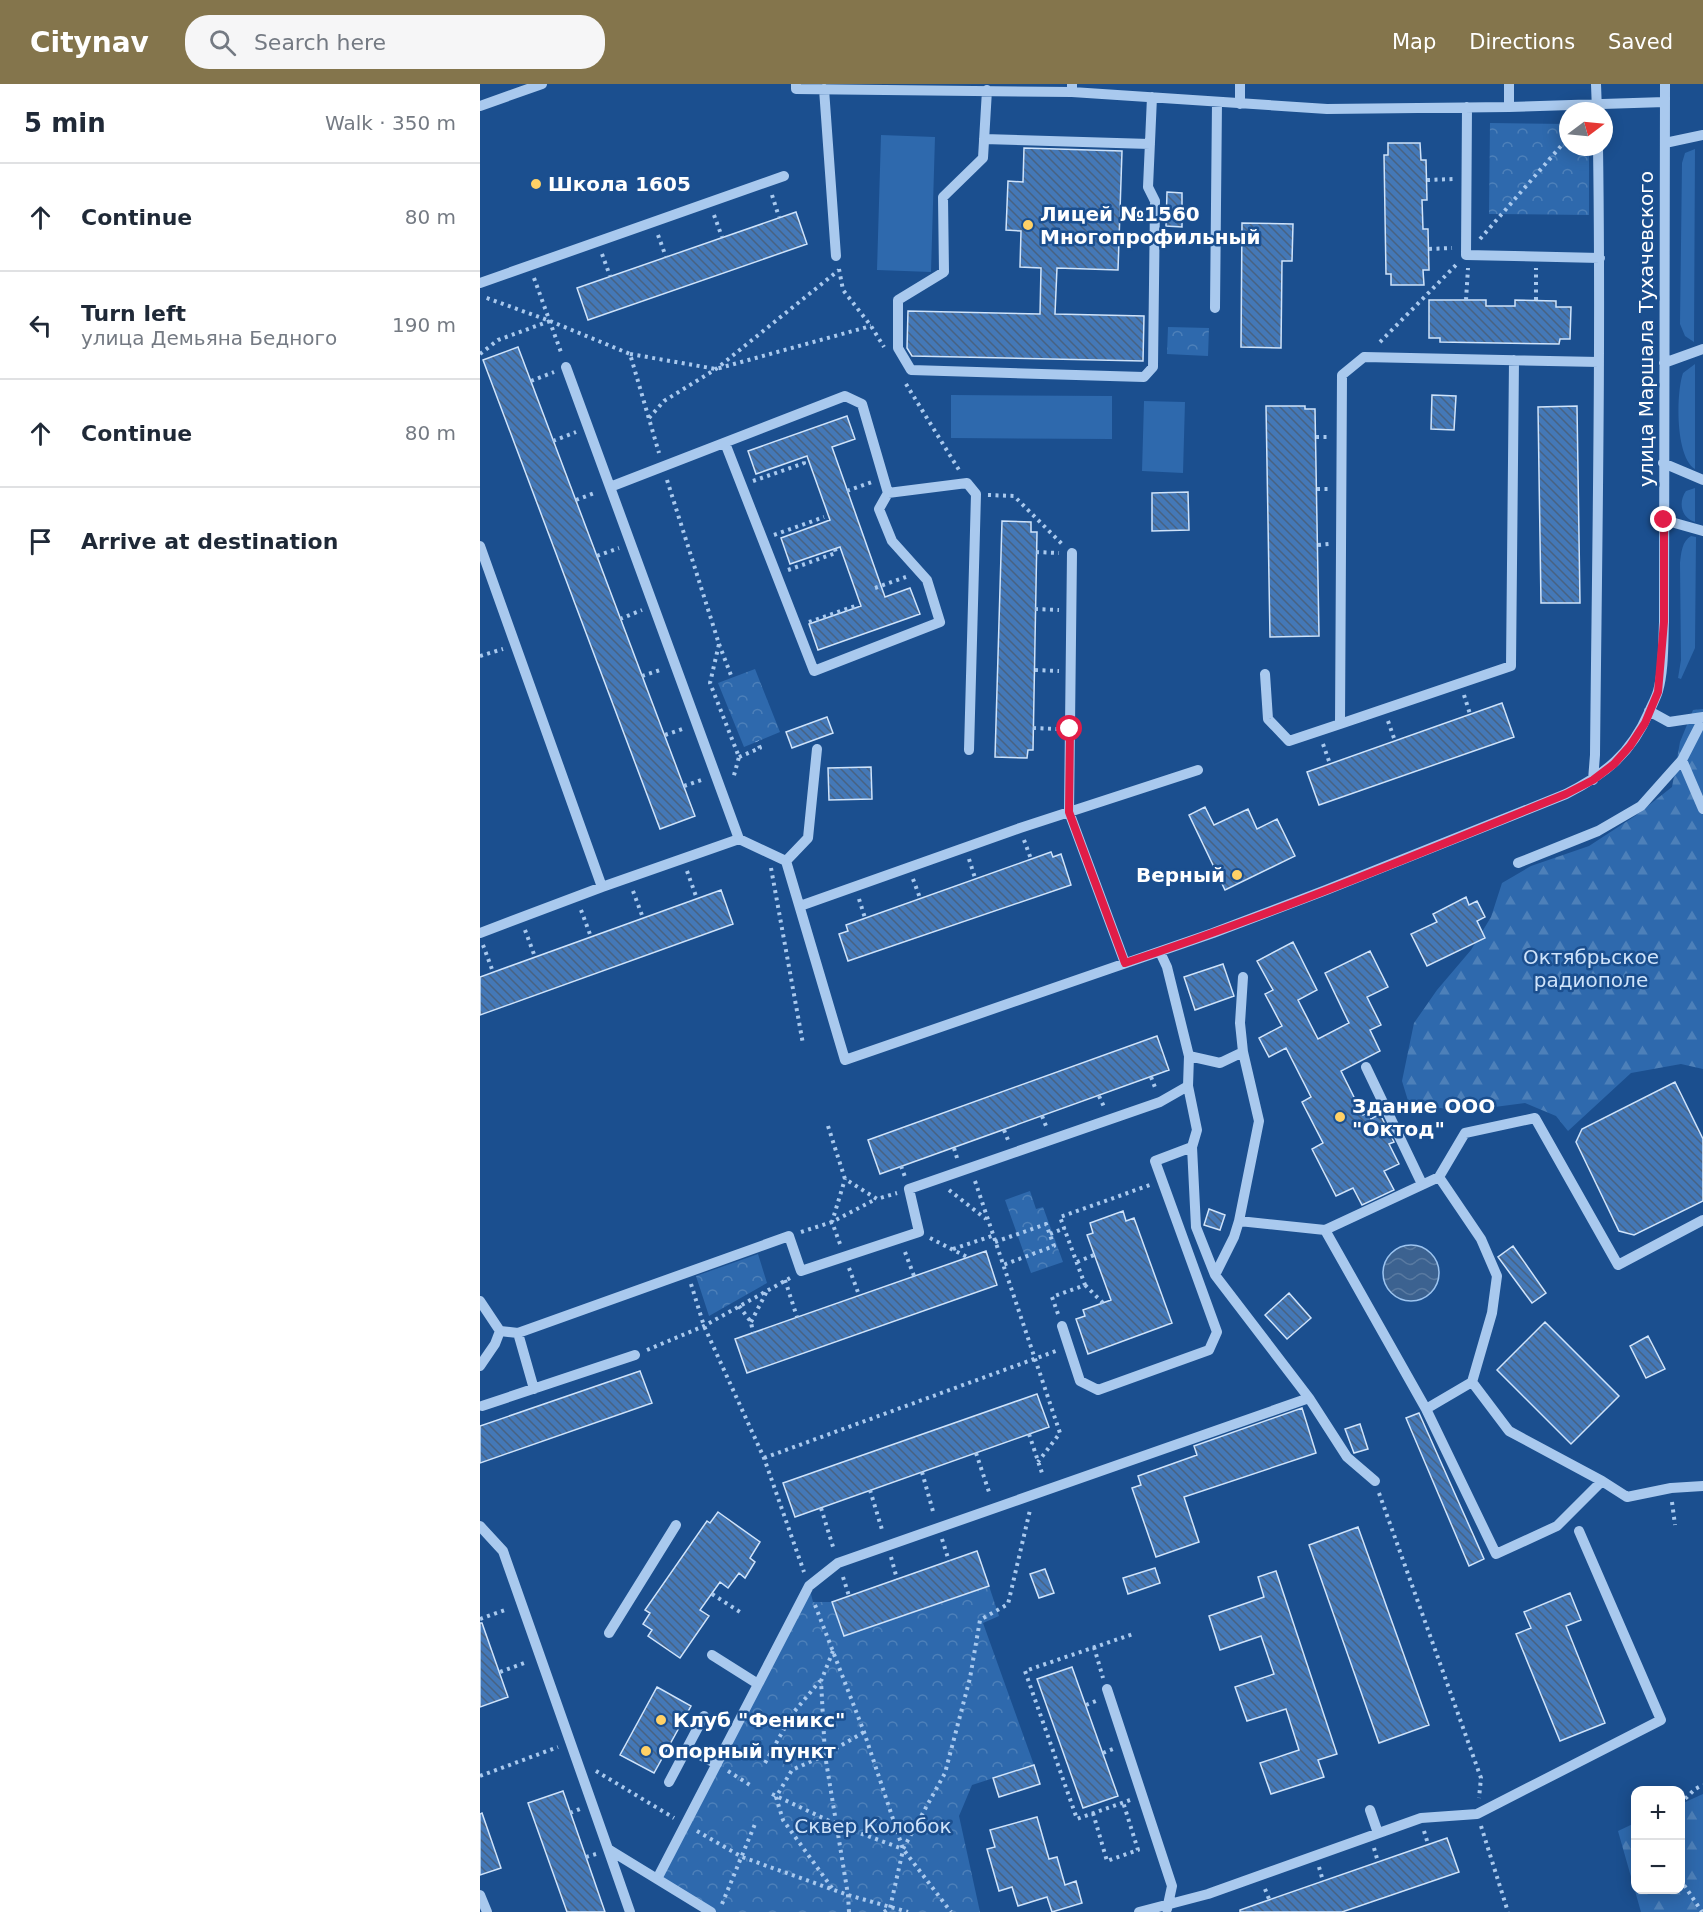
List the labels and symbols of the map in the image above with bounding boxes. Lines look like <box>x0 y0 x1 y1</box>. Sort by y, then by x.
north arrow <box>1559 102 1613 156</box>
street label: улица Маршала Тухачевского <box>1634 171 1658 487</box>
place label: Школа 1605 <box>548 172 691 196</box>
marker: Школа 1605 <box>529 177 543 191</box>
place label: Лицей №1560 Многопрофильный <box>1040 202 1261 249</box>
marker: Лицей №1560 Многопрофильный <box>1021 218 1035 232</box>
route end <box>1650 506 1676 532</box>
route start <box>1056 715 1082 741</box>
place label: Верный <box>1136 863 1225 887</box>
marker: Верный <box>1230 868 1244 882</box>
park label: Октябрьское радиополе <box>1523 945 1659 992</box>
place label: Здание ООО "Октод" <box>1352 1094 1495 1141</box>
marker: Здание ООО "Октод" <box>1333 1110 1347 1124</box>
place label: Клуб "Феникс" <box>673 1708 845 1732</box>
marker: Клуб "Феникс" <box>654 1713 668 1727</box>
place label: Опорный пункт <box>658 1739 836 1763</box>
marker: Опорный пункт <box>639 1744 653 1758</box>
park label: Сквер Колобок <box>794 1814 952 1838</box>

